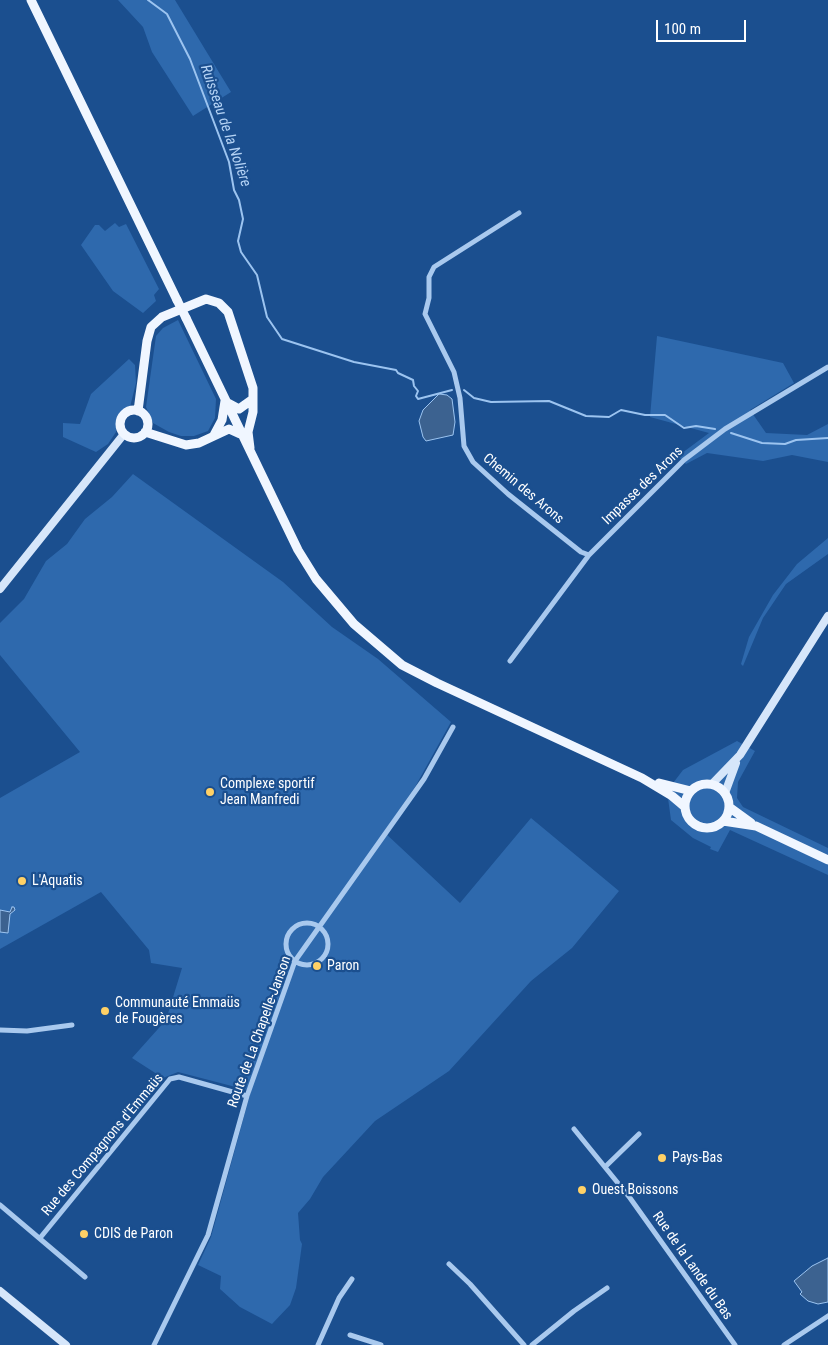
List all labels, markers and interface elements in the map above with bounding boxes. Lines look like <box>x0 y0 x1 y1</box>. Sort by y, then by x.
scale bar <box>658 10 748 42</box>
text: 100 m <box>664 20 701 38</box>
water label: Ruisseau de la Nolière <box>196 63 254 189</box>
street label: Impasse des Arons <box>599 443 687 529</box>
street label: Chemin des Arons <box>479 450 567 528</box>
place label: Complexe sportif Jean Manfredi <box>220 776 315 809</box>
marker: Complexe sportif Jean Manfredi <box>204 786 216 798</box>
place label: L'Aquatis <box>32 873 83 889</box>
marker: L'Aquatis <box>16 875 28 887</box>
street label: Route de La Chapelle-Janson <box>225 954 295 1110</box>
place label: Paron <box>327 958 359 974</box>
marker: Paron <box>311 960 323 972</box>
place label: Communauté Emmaüs de Fougères <box>115 995 240 1028</box>
marker: Communauté Emmaüs de Fougères <box>99 1005 111 1017</box>
street label: Rue des Compagnons d'Emmaüs <box>39 1070 167 1220</box>
place label: Pays-Bas <box>672 1150 723 1166</box>
marker: Pays-Bas <box>656 1152 668 1164</box>
place label: Ouest Boissons <box>592 1182 678 1198</box>
marker: Ouest Boissons <box>576 1184 588 1196</box>
street label: Rue de la Lande du Bas <box>648 1209 736 1323</box>
place label: CDIS de Paron <box>94 1226 173 1242</box>
marker: CDIS de Paron <box>78 1228 90 1240</box>

